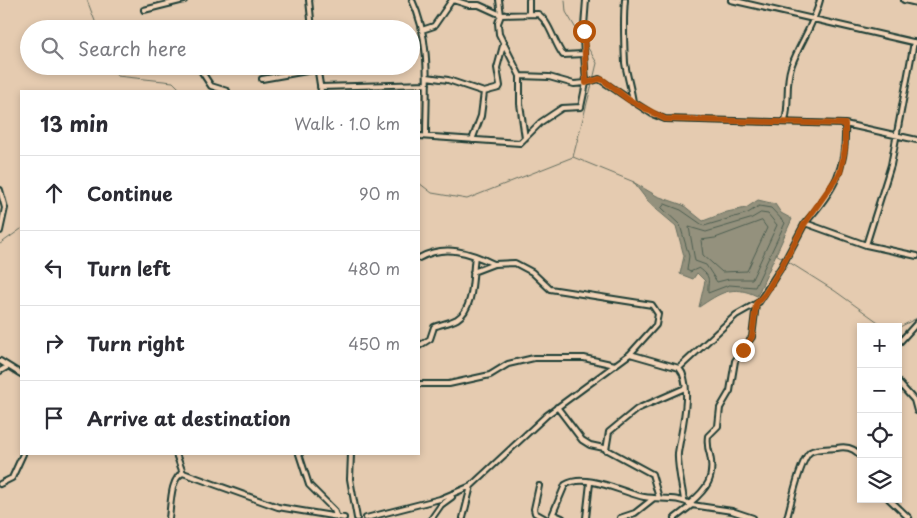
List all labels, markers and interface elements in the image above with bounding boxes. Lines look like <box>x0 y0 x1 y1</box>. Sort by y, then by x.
search box <box>20 20 420 75</box>
route start <box>573 20 596 43</box>
icon: search <box>38 34 66 62</box>
text: Search here <box>78 34 187 62</box>
text: 13 min <box>40 107 108 139</box>
text: Walk · 1.0 km <box>294 111 400 135</box>
icon: ahead <box>40 179 68 207</box>
text: Continue <box>87 179 173 207</box>
text: 90 m <box>359 181 400 205</box>
icon: left <box>40 254 68 282</box>
text: Turn left <box>87 254 171 282</box>
text: 480 m <box>348 256 400 280</box>
map controls <box>857 323 902 503</box>
button: + <box>857 323 902 368</box>
icon: right <box>40 329 68 357</box>
text: Turn right <box>87 329 185 357</box>
text: 450 m <box>348 331 400 355</box>
route end <box>732 339 755 362</box>
button: − <box>857 368 902 413</box>
icon: arrive <box>40 404 68 432</box>
text: Arrive at destination <box>87 404 291 432</box>
button: locate <box>857 413 902 458</box>
button: layers <box>857 458 902 503</box>

